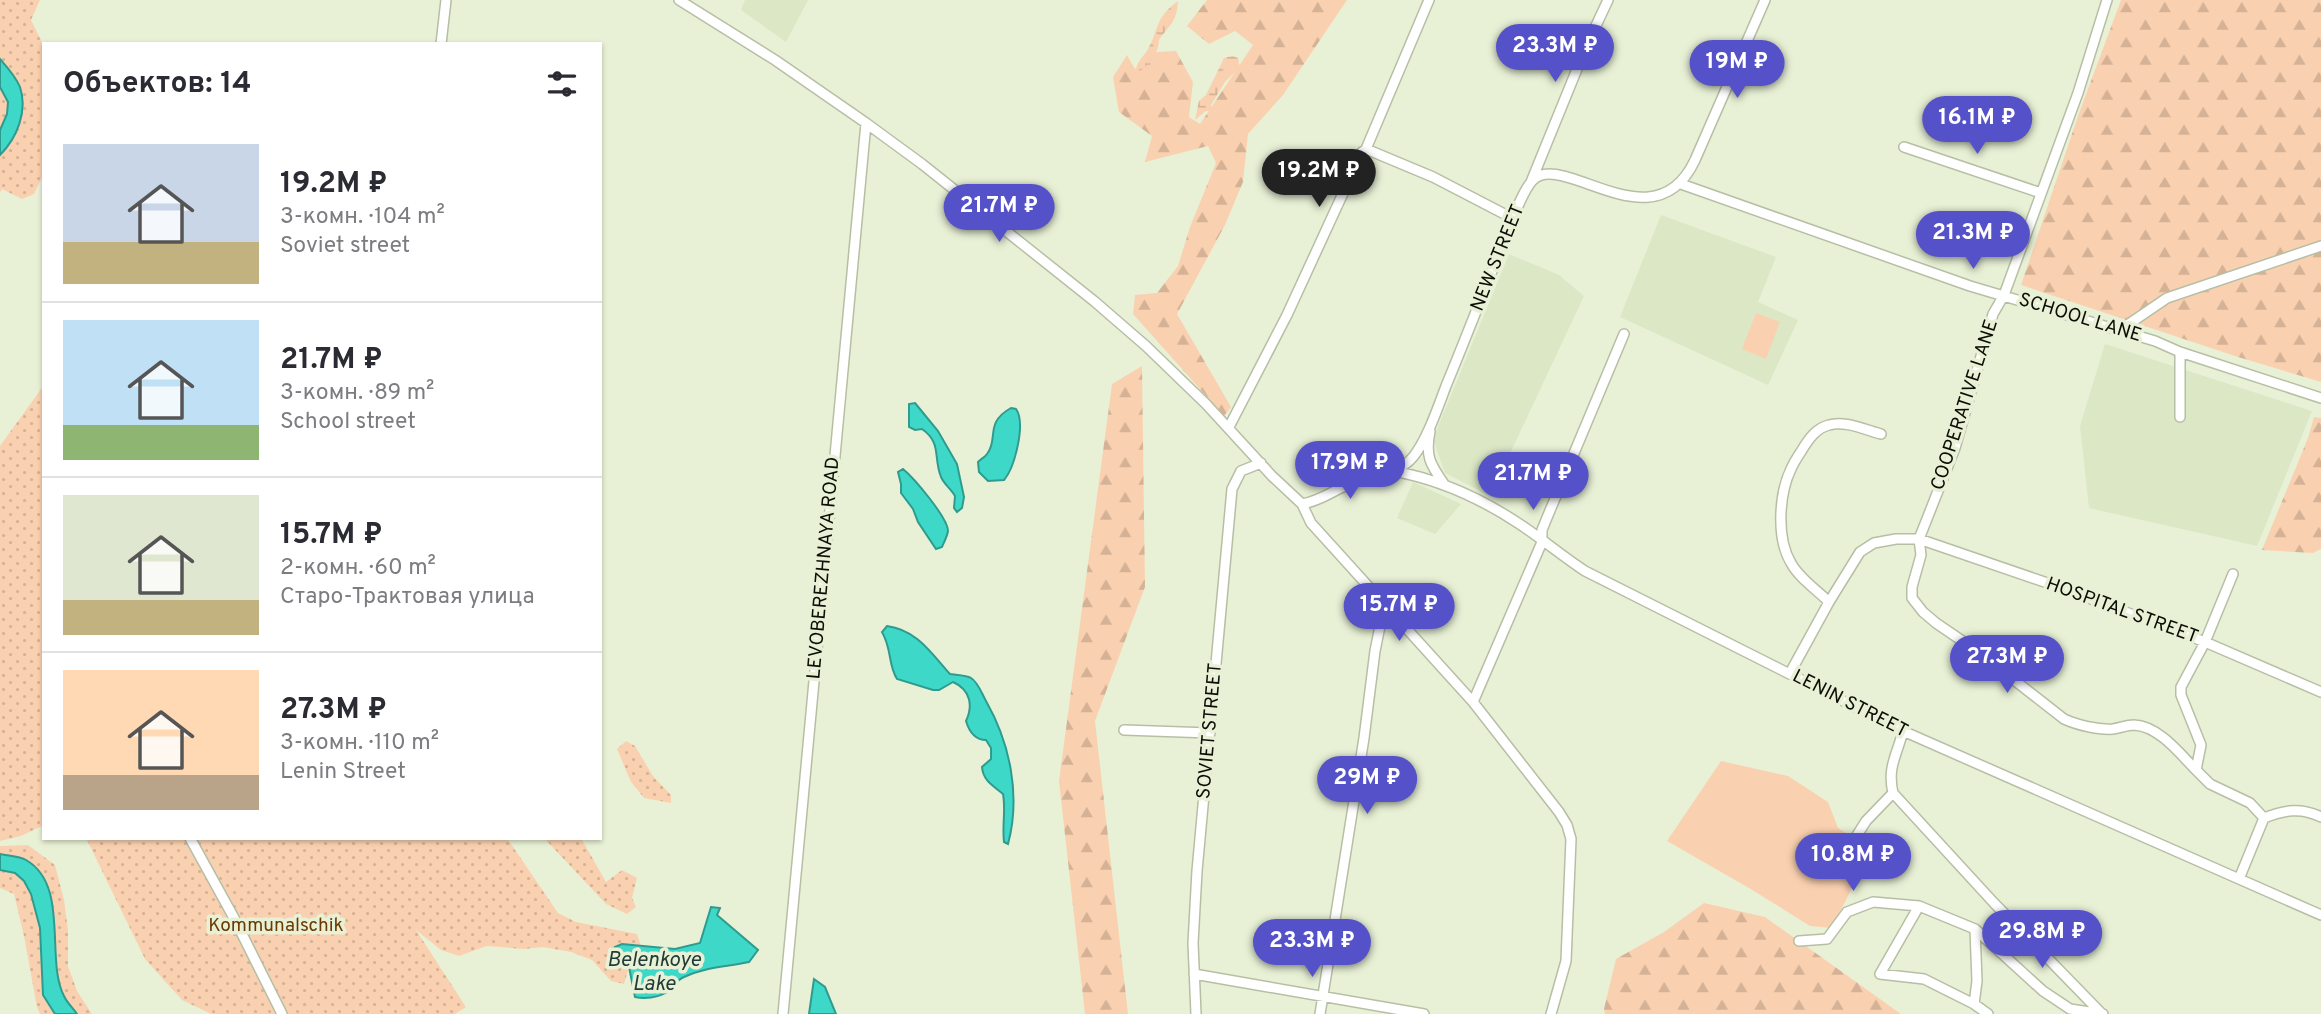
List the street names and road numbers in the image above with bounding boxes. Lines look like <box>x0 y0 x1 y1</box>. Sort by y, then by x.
street label: NEW STREET <box>1466 201 1530 315</box>
street label: SCHOOL LANE <box>2016 288 2144 348</box>
street label: COOPERATIVE LANE <box>1926 317 2004 493</box>
street label: LEVOBEREZHNAYA ROAD <box>802 456 846 680</box>
street label: HOSPITAL STREET <box>2043 572 2201 650</box>
street label: SOVIET STREET <box>1192 662 1228 800</box>
street label: LENIN STREET <box>1788 665 1912 743</box>

